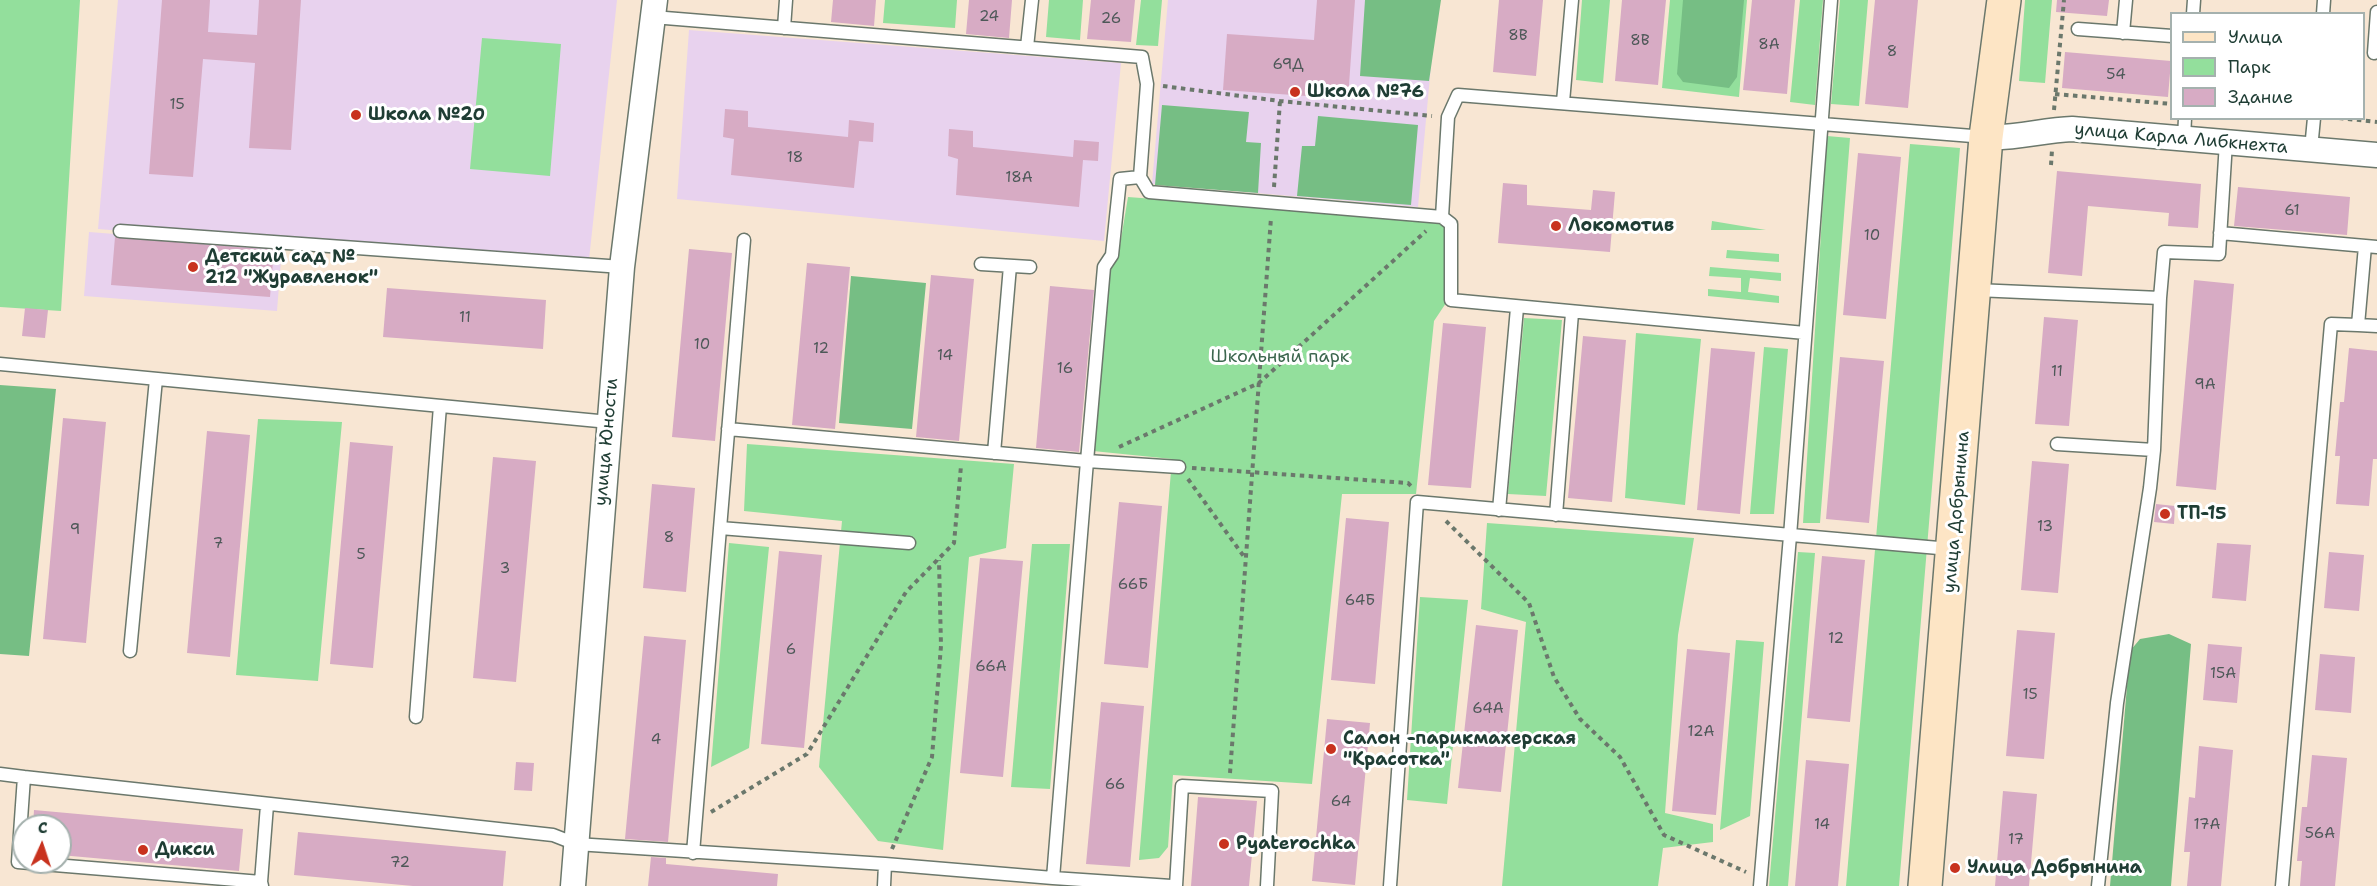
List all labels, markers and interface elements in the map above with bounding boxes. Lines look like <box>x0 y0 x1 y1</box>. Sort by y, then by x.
house number: 24 <box>979 8 999 26</box>
house number: 26 <box>1101 10 1121 28</box>
legend <box>2170 12 2365 120</box>
text: Улица <box>2228 25 2282 49</box>
house number: 8В <box>1508 27 1528 45</box>
house number: 8В <box>1630 32 1650 50</box>
house number: 8А <box>1758 36 1780 54</box>
house number: 8 <box>1887 43 1897 61</box>
text: Парк <box>2228 55 2271 79</box>
house number: 69Д <box>1272 56 1304 74</box>
house number: 54 <box>2106 66 2126 84</box>
place label: Школа №76 <box>1307 81 1424 103</box>
marker: Школа №76 <box>1288 85 1302 99</box>
text: Здание <box>2228 85 2293 109</box>
house number: 15 <box>169 96 185 114</box>
place label: Школа №20 <box>368 104 485 126</box>
marker: Школа №20 <box>349 108 363 122</box>
street label: улица Карла Либкнехта <box>2073 119 2289 159</box>
house number: 18 <box>787 149 803 167</box>
house number: 18А <box>1005 169 1033 187</box>
house number: 61 <box>2284 202 2300 220</box>
place label: Локомотив <box>1568 215 1674 237</box>
marker: Локомотив <box>1549 219 1563 233</box>
house number: 10 <box>1864 227 1880 245</box>
place label: Детский сад № 212 "Журавленок" <box>205 246 378 288</box>
marker: Детский сад № 212 "Журавленок" <box>186 260 200 274</box>
house number: 11 <box>459 309 471 327</box>
house number: 10 <box>694 336 710 354</box>
house number: 12 <box>813 340 829 358</box>
park label: Школьный парк <box>1211 346 1349 368</box>
house number: 14 <box>937 347 953 365</box>
house number: 16 <box>1057 360 1073 378</box>
house number: 11 <box>2051 363 2063 381</box>
house number: 9А <box>2194 376 2216 394</box>
street label: улица Юности <box>591 377 623 507</box>
street label: улица Добрынина <box>1939 430 1975 594</box>
place label: ТП-15 <box>2177 503 2227 525</box>
marker: ТП-15 <box>2158 507 2172 521</box>
house number: 13 <box>2037 518 2053 536</box>
house number: 9 <box>70 521 80 539</box>
house number: 8 <box>664 529 674 547</box>
house number: 7 <box>213 535 223 553</box>
house number: 5 <box>356 546 366 564</box>
house number: 3 <box>500 560 510 578</box>
house number: 66Б <box>1118 576 1148 594</box>
house number: 64Б <box>1345 592 1375 610</box>
house number: 12 <box>1828 630 1844 648</box>
house number: 6 <box>786 641 796 659</box>
house number: 66А <box>975 658 1007 676</box>
house number: 15А <box>2210 665 2236 683</box>
house number: 15 <box>2022 686 2038 704</box>
house number: 64А <box>1472 700 1504 718</box>
house number: 12А <box>1688 723 1714 741</box>
place label: Салон -парикмахерская "Красотка" <box>1343 728 1576 771</box>
house number: 4 <box>651 731 661 749</box>
marker: Салон -парикмахерская "Красотка" <box>1324 742 1338 756</box>
house number: 66 <box>1105 776 1125 794</box>
house number: 64 <box>1331 793 1351 811</box>
north arrow <box>12 814 72 874</box>
house number: 14 <box>1814 816 1830 834</box>
house number: 17А <box>2194 816 2220 834</box>
text: С <box>37 817 48 838</box>
house number: 56А <box>2305 825 2335 843</box>
house number: 17 <box>2008 831 2024 849</box>
place label: Pyaterochka <box>1236 833 1355 855</box>
marker: Pyaterochka <box>1217 837 1231 851</box>
place label: Дикси <box>155 839 215 861</box>
marker: Дикси <box>136 843 150 857</box>
house number: 72 <box>390 854 410 872</box>
place label: Улица Добрынина <box>1967 857 2142 879</box>
marker: Улица Добрынина <box>1948 861 1962 875</box>

